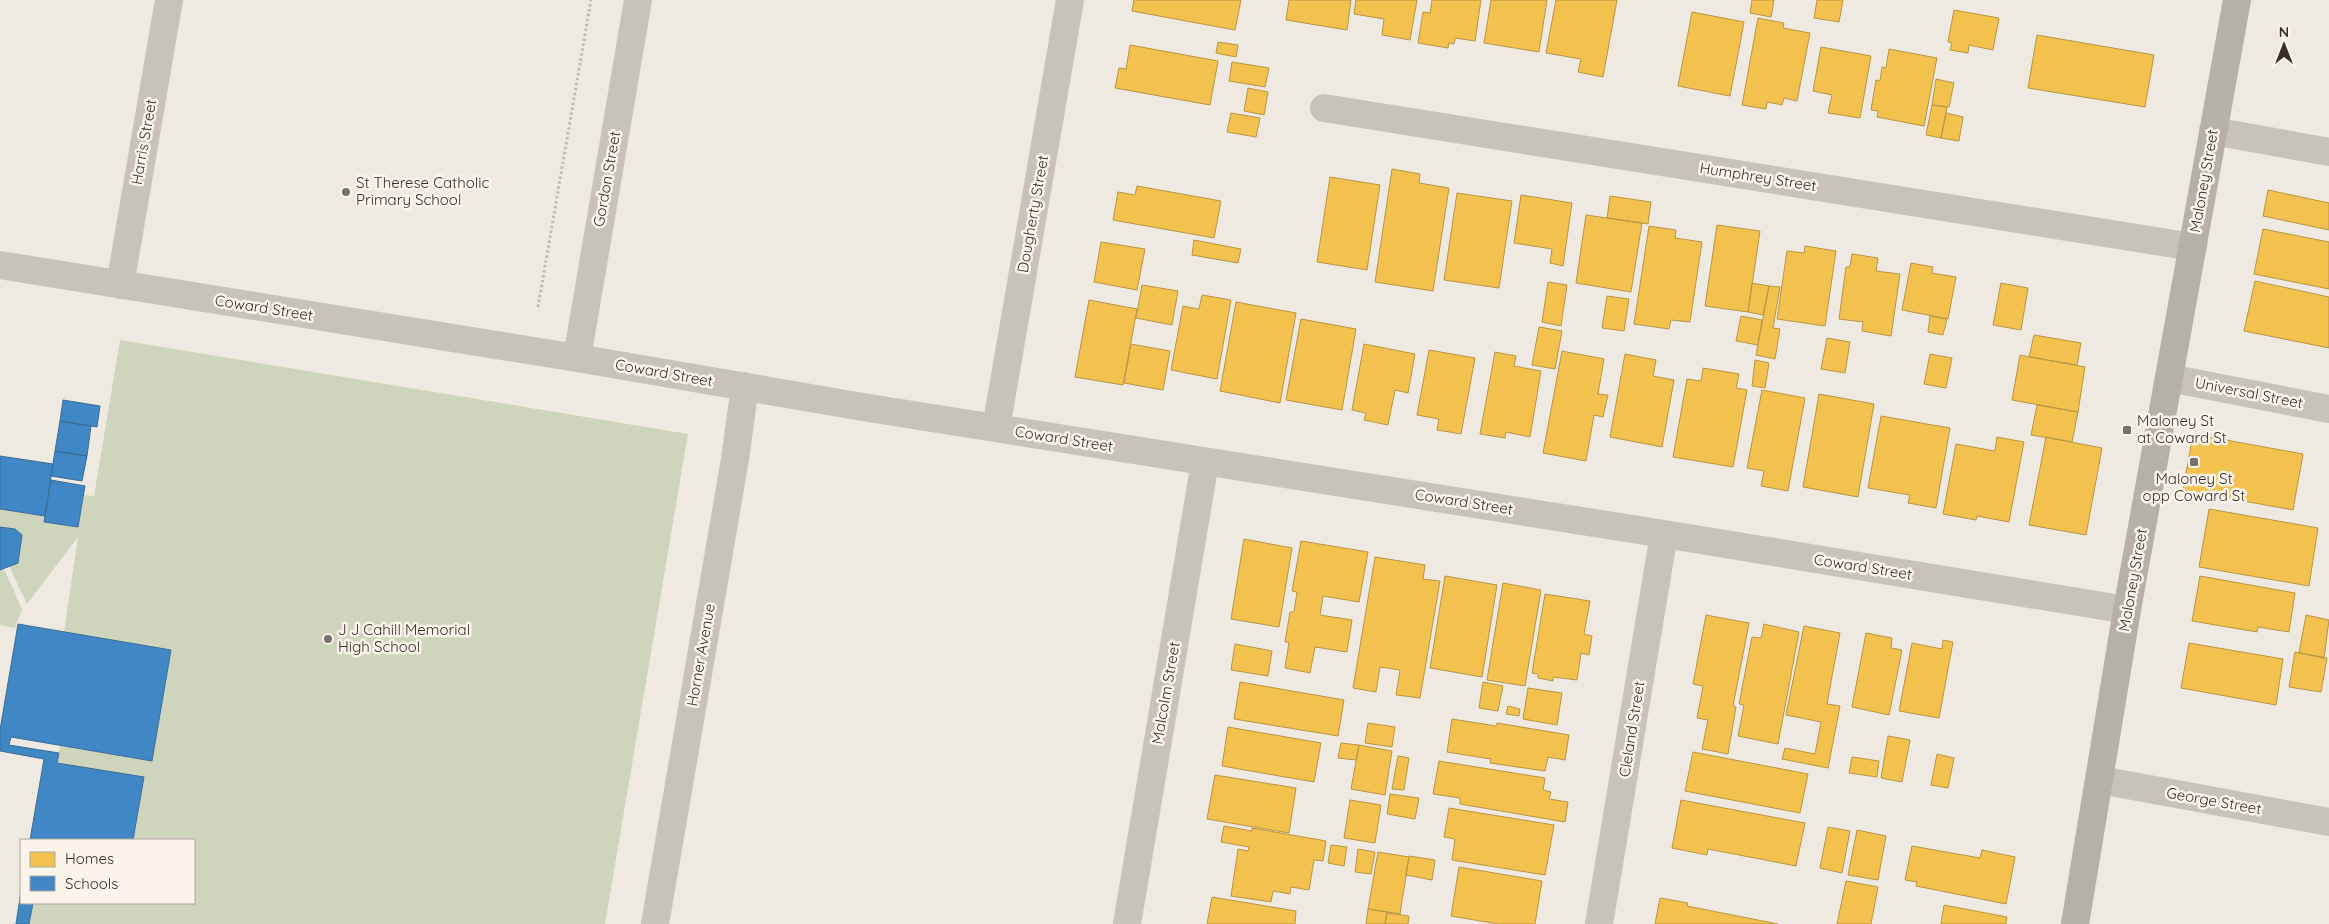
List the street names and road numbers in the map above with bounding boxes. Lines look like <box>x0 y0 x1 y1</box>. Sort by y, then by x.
street label: Harris Street <box>127 98 160 186</box>
street label: Maloney Street <box>2185 128 2222 234</box>
street label: Gordon Street <box>589 130 624 228</box>
street label: Dougherty Street <box>1013 154 1052 274</box>
street label: Humphrey Street <box>1698 158 1818 195</box>
street label: Coward Street <box>214 290 314 325</box>
street label: Coward Street <box>614 355 714 390</box>
street label: Universal Street <box>2194 373 2305 412</box>
street label: Coward Street <box>1014 421 1114 456</box>
street label: Coward Street <box>1414 484 1514 519</box>
street label: Maloney Street <box>2114 527 2151 633</box>
street label: Coward Street <box>1813 549 1913 584</box>
street label: Horner Avenue <box>682 602 719 708</box>
street label: Malcolm Street <box>1147 640 1184 746</box>
street label: Cleland Street <box>1615 680 1648 778</box>
street label: George Street <box>2165 783 2263 818</box>

